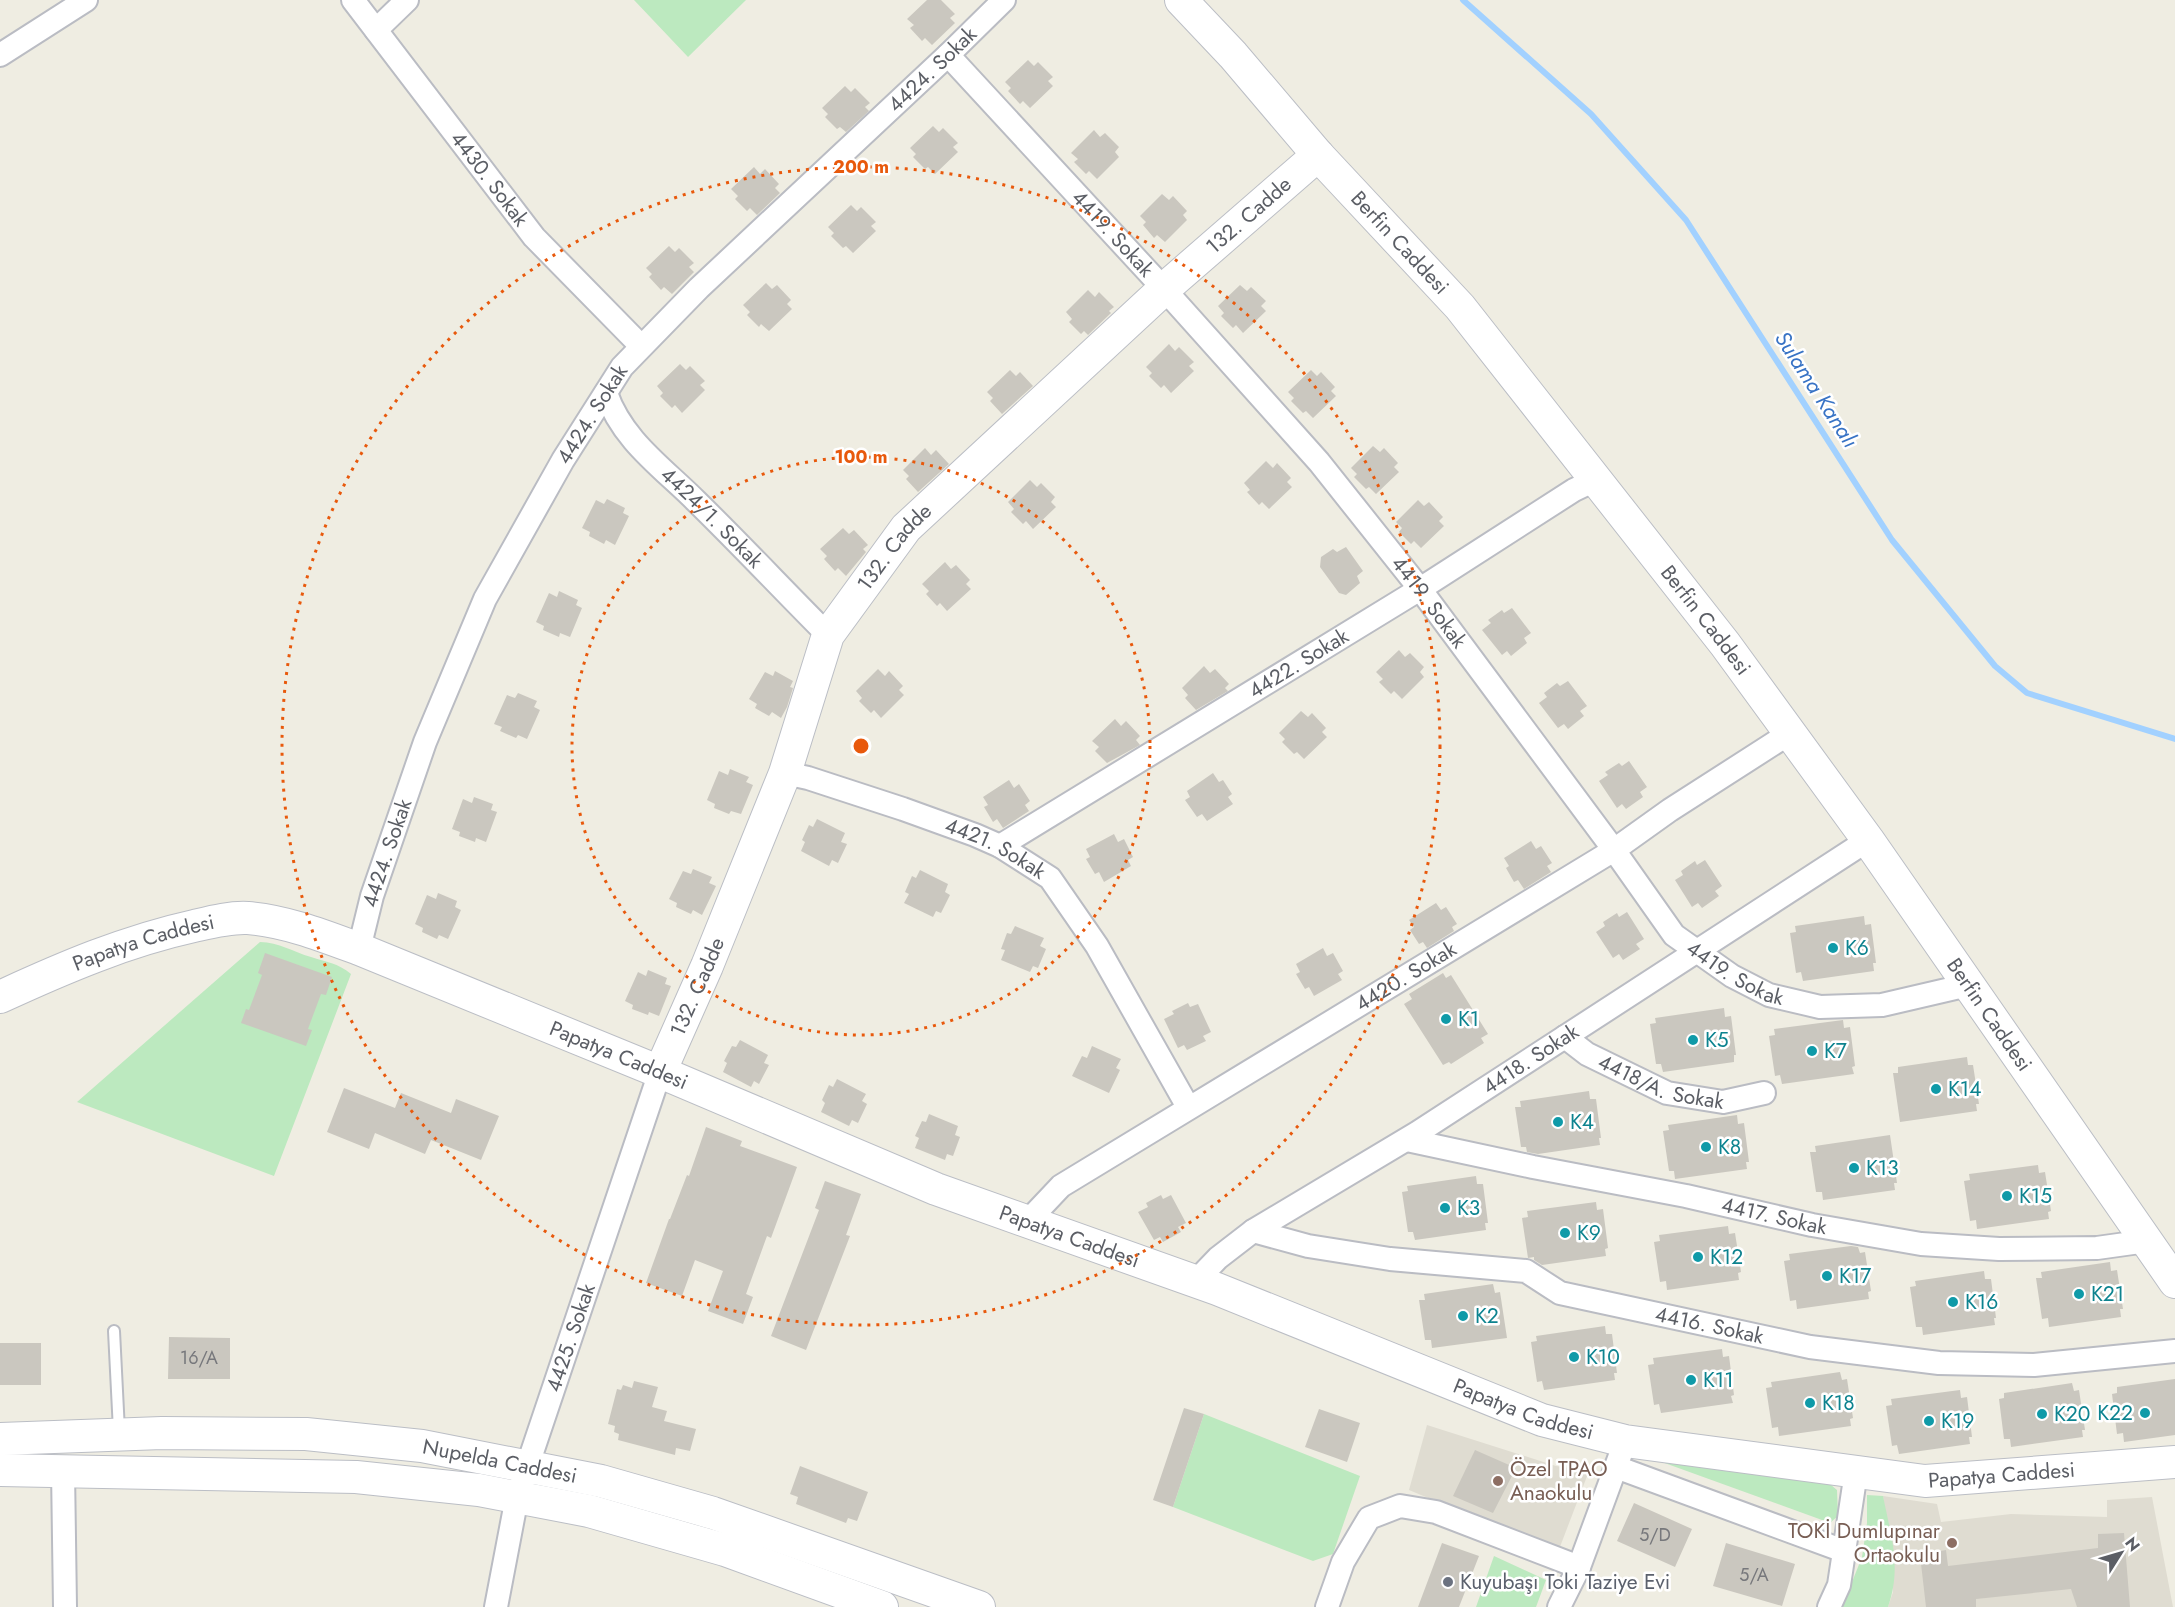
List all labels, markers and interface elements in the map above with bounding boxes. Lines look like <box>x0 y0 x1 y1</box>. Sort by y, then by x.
street label: 4424. Sokak <box>881 19 984 119</box>
street label: 4430. Sokak <box>443 125 536 233</box>
text: 200 m <box>833 154 889 180</box>
street label: 132. Cadde <box>1199 170 1298 261</box>
street label: 4419. Sokak <box>1065 183 1161 284</box>
street label: Berfin Caddesi <box>1344 184 1456 301</box>
water label: Sulama Kanalı <box>1767 324 1867 454</box>
street label: 4424. Sokak <box>549 358 635 470</box>
text: 100 m <box>834 444 888 470</box>
street label: 4424/1. Sokak <box>654 460 770 576</box>
street label: 132. Cadde <box>850 496 939 597</box>
street label: 4419. Sokak <box>1384 550 1474 655</box>
street label: Berfin Caddesi <box>1654 559 1758 681</box>
street label: 4422. Sokak <box>1243 621 1355 706</box>
centre of rings <box>851 736 871 756</box>
street label: 4424. Sokak <box>355 794 420 910</box>
street label: 4421. Sokak <box>941 810 1052 887</box>
street label: Papatya Caddesi <box>68 907 217 979</box>
street label: 132. Cadde <box>663 933 732 1041</box>
street label: 4419. Sokak <box>1680 933 1787 1013</box>
place label: K6 <box>1845 933 1869 963</box>
street label: 4420. Sokak <box>1350 934 1463 1019</box>
marker: K6 <box>1826 941 1840 955</box>
street label: Berfin Caddesi <box>1939 952 2039 1077</box>
place label: K1 <box>1458 1004 1479 1034</box>
marker: K1 <box>1439 1012 1453 1026</box>
street label: Papatya Caddesi <box>545 1013 693 1097</box>
street label: 4418. Sokak <box>1477 1016 1585 1102</box>
place label: K5 <box>1705 1025 1729 1055</box>
marker: K5 <box>1686 1033 1700 1047</box>
place label: K7 <box>1824 1036 1847 1066</box>
marker: K7 <box>1805 1044 1819 1058</box>
street label: 4418/A. Sokak <box>1593 1047 1727 1117</box>
place label: K14 <box>1948 1074 1982 1104</box>
marker: K14 <box>1929 1082 1943 1096</box>
place label: K4 <box>1570 1107 1594 1137</box>
marker: K4 <box>1551 1115 1565 1129</box>
place label: K8 <box>1718 1132 1741 1162</box>
marker: K8 <box>1699 1140 1713 1154</box>
place label: K13 <box>1866 1153 1899 1183</box>
marker: K13 <box>1847 1161 1861 1175</box>
place label: K15 <box>2019 1181 2052 1211</box>
marker: K15 <box>2000 1189 2014 1203</box>
street label: 4417. Sokak <box>1719 1190 1830 1242</box>
place label: K3 <box>1457 1193 1480 1223</box>
street label: Papatya Caddesi <box>995 1198 1144 1275</box>
marker: K3 <box>1438 1201 1452 1215</box>
place label: K9 <box>1577 1218 1601 1248</box>
marker: K9 <box>1558 1226 1572 1240</box>
place label: K12 <box>1710 1242 1743 1272</box>
marker: K12 <box>1691 1250 1705 1264</box>
place label: K17 <box>1839 1261 1871 1291</box>
marker: K17 <box>1820 1269 1834 1283</box>
street label: 4425. Sokak <box>538 1279 603 1396</box>
place label: K21 <box>2091 1279 2124 1309</box>
place label: K16 <box>1965 1287 1998 1317</box>
marker: K21 <box>2072 1287 2086 1301</box>
marker: K16 <box>1946 1295 1960 1309</box>
street label: 4416. Sokak <box>1652 1299 1767 1352</box>
place label: K2 <box>1475 1301 1499 1331</box>
marker: K2 <box>1456 1309 1470 1323</box>
place label: K10 <box>1586 1342 1620 1372</box>
house number: 16/A <box>180 1345 218 1371</box>
marker: K10 <box>1567 1350 1581 1364</box>
place label: K11 <box>1703 1365 1734 1395</box>
street label: Papatya Caddesi <box>1449 1371 1597 1447</box>
marker: K11 <box>1684 1373 1698 1387</box>
place label: K18 <box>1822 1388 1855 1418</box>
marker: K18 <box>1803 1396 1817 1410</box>
place label: K22 <box>2097 1398 2133 1428</box>
place label: K20 <box>2054 1399 2090 1429</box>
place label: K19 <box>1941 1406 1974 1436</box>
marker: K22 <box>2138 1406 2152 1420</box>
marker: K20 <box>2035 1407 2049 1421</box>
marker: K19 <box>1922 1414 1936 1428</box>
street label: Nupelda Caddesi <box>420 1431 580 1491</box>
place label: Özel TPAO Anaokulu <box>1510 1454 1608 1508</box>
street label: Papatya Caddesi <box>1927 1455 2076 1496</box>
marker: Özel TPAO Anaokulu <box>1491 1474 1505 1488</box>
place label: TOKİ Dumlupınar Ortaokulu <box>1788 1516 1941 1570</box>
house number: 5/D <box>1639 1522 1671 1548</box>
north arrow <box>2091 1523 2151 1583</box>
text: N <box>2120 1532 2146 1556</box>
marker: TOKİ Dumlupınar Ortaokulu <box>1945 1536 1959 1550</box>
house number: 5/A <box>1739 1562 1769 1588</box>
place label: Kuyubaşı Toki Taziye Evi <box>1460 1567 1670 1597</box>
marker: Kuyubaşı Toki Taziye Evi <box>1441 1575 1455 1589</box>

